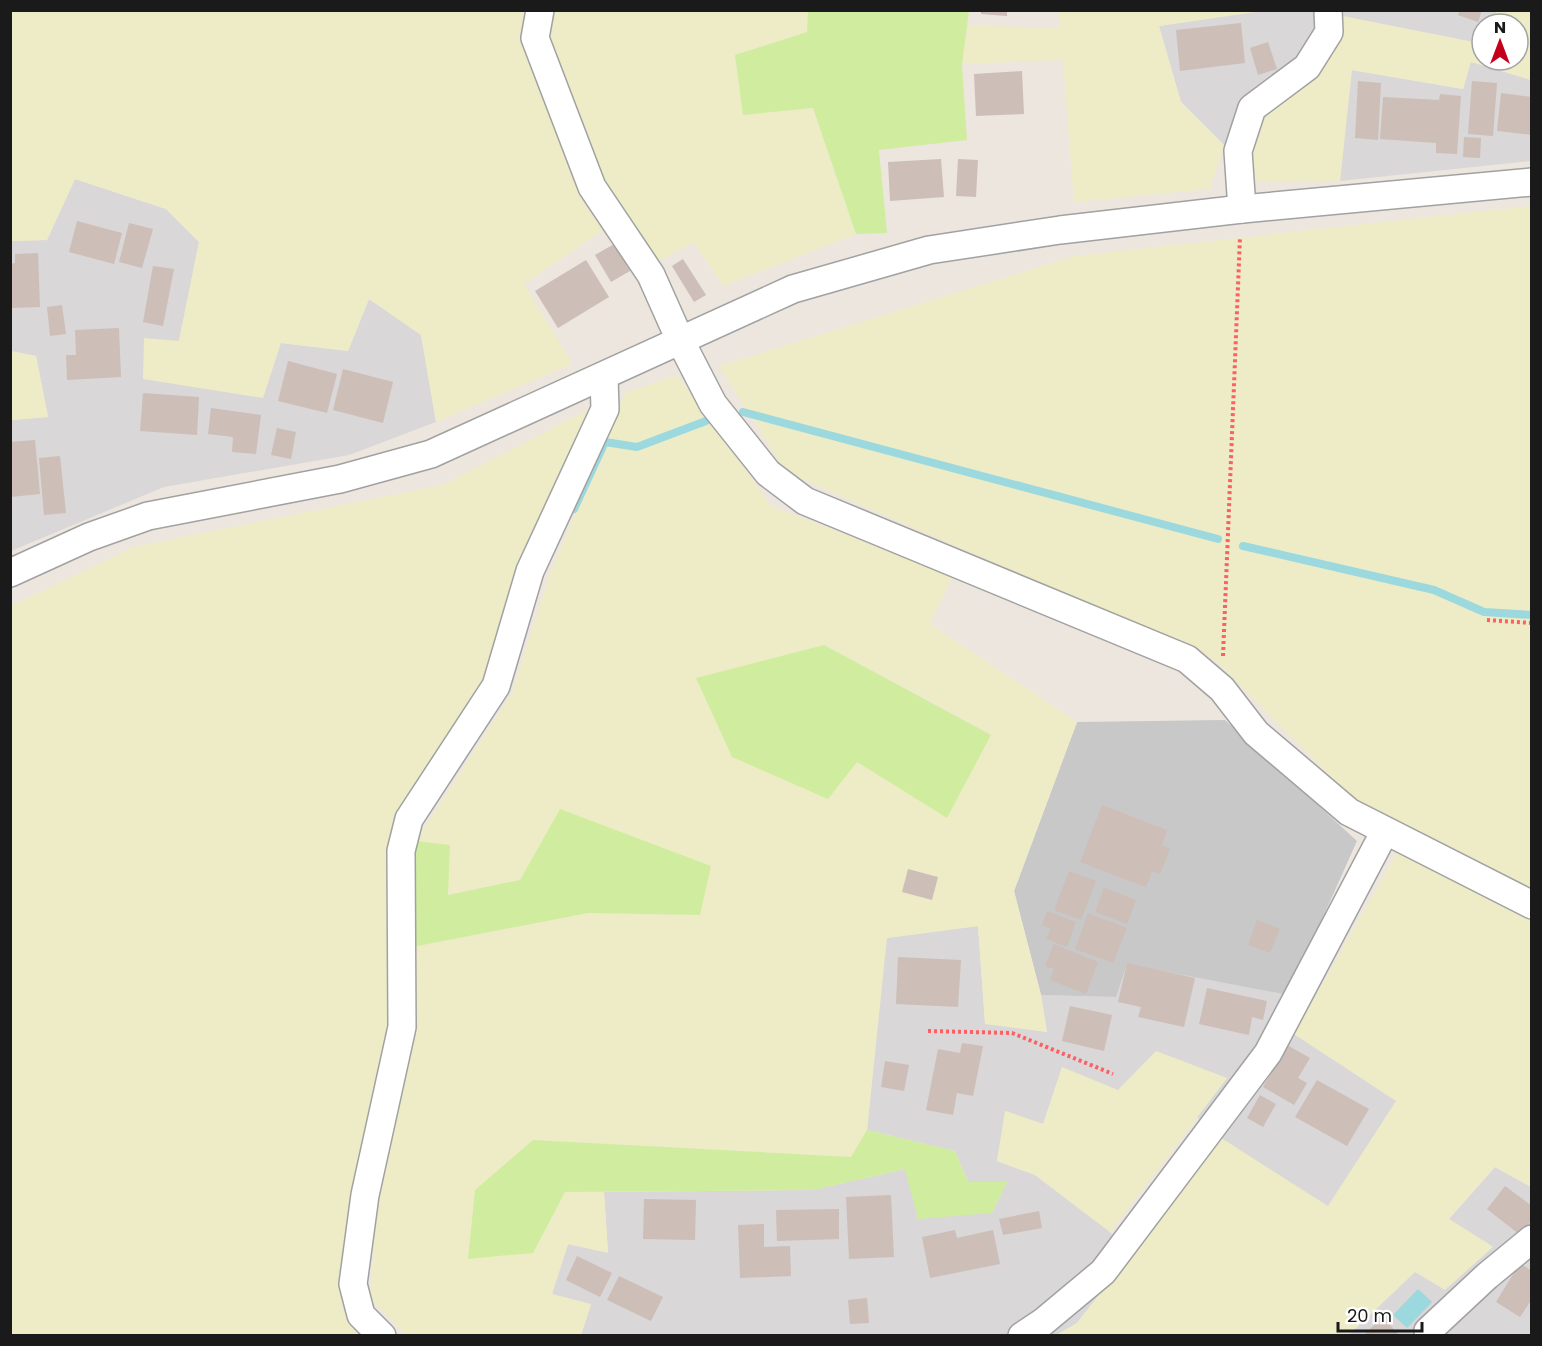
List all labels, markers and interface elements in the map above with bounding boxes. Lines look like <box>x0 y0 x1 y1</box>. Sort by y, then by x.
north arrow <box>1470 12 1530 72</box>
text: N <box>1494 16 1506 39</box>
scale bar <box>1338 1295 1422 1333</box>
text: 20 m <box>1347 1303 1392 1328</box>

